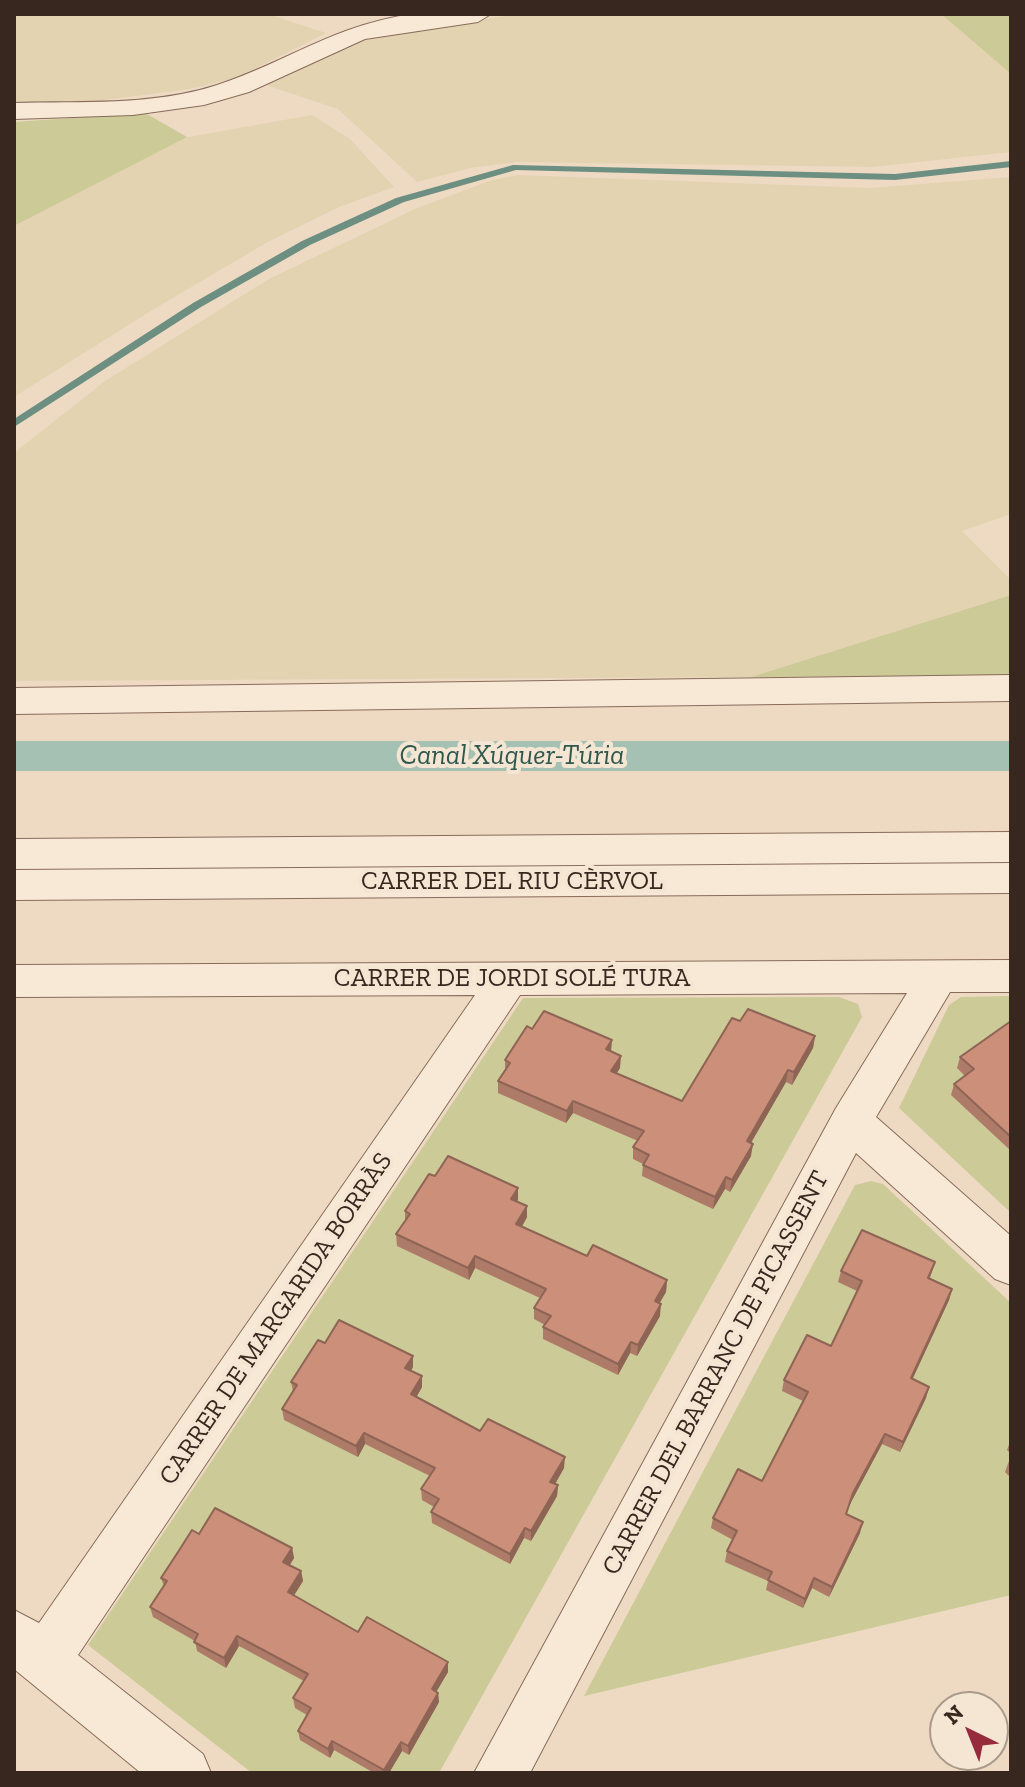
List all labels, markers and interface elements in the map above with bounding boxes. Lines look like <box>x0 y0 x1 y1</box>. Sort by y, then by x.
water label: Canal Xúquer-Túria <box>400 739 624 773</box>
street label: CARRER DEL RIU CÈRVOL <box>361 866 663 898</box>
street label: CARRER DE JORDI SOLÉ TURA <box>334 963 690 995</box>
street label: CARRER DE MARGARIDA BORRÀS <box>153 1147 399 1491</box>
street label: CARRER DEL BARRANC DE PICASSENT <box>596 1166 836 1580</box>
north arrow <box>929 1691 1009 1771</box>
text: N <box>938 1699 969 1730</box>

